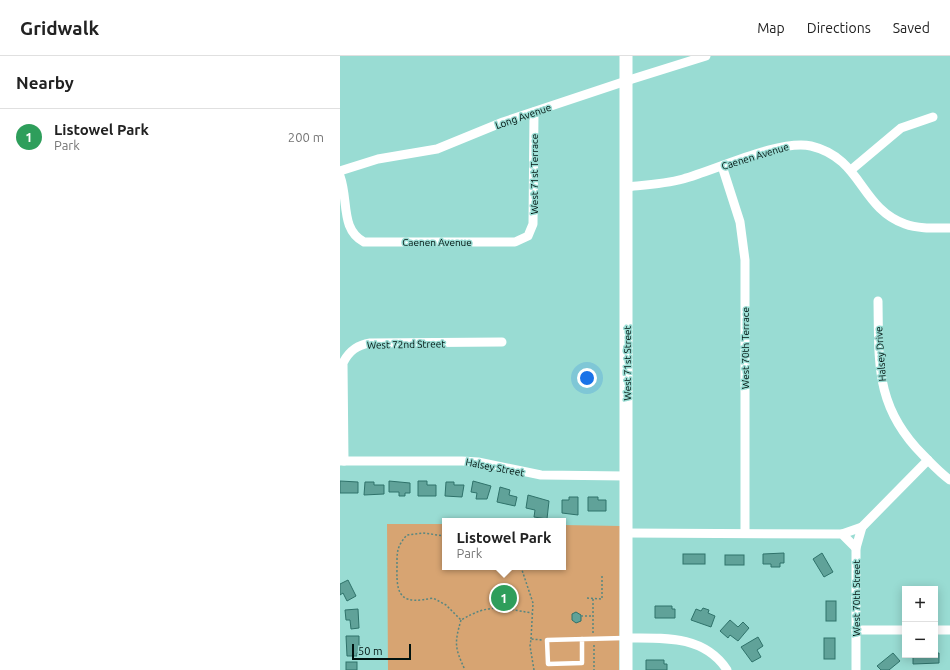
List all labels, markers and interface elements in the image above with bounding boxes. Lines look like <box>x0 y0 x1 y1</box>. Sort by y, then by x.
text: Gridwalk <box>20 17 99 39</box>
text: Map <box>757 20 785 36</box>
text: Directions <box>807 20 871 36</box>
text: Saved <box>893 20 930 36</box>
text: Nearby <box>16 73 74 92</box>
street label: Long Avenue <box>494 102 553 131</box>
text: Listowel Park <box>54 121 149 138</box>
text: 1 <box>25 130 33 144</box>
text: 200 m <box>288 130 324 144</box>
street label: West 71st Terrace <box>529 134 540 214</box>
text: Park <box>54 138 80 152</box>
street label: Caenen Avenue <box>720 141 790 172</box>
street label: Caenen Avenue <box>402 237 472 248</box>
street label: West 70th Terrace <box>740 307 751 389</box>
street label: West 71st Street <box>622 325 633 400</box>
street label: Halsey Drive <box>873 326 888 382</box>
street label: West 72nd Street <box>367 338 445 351</box>
your location <box>577 368 597 388</box>
street label: Halsey Street <box>465 456 525 479</box>
popup <box>442 518 566 570</box>
text: Listowel Park <box>457 529 551 546</box>
text: Park <box>457 546 482 560</box>
street label: West 70th Street <box>851 560 862 636</box>
pin: 1 <box>491 583 517 613</box>
map controls <box>902 586 938 658</box>
button: + <box>902 586 938 622</box>
button: − <box>902 622 938 658</box>
scale bar <box>352 642 411 661</box>
text: 50 m <box>358 645 382 657</box>

